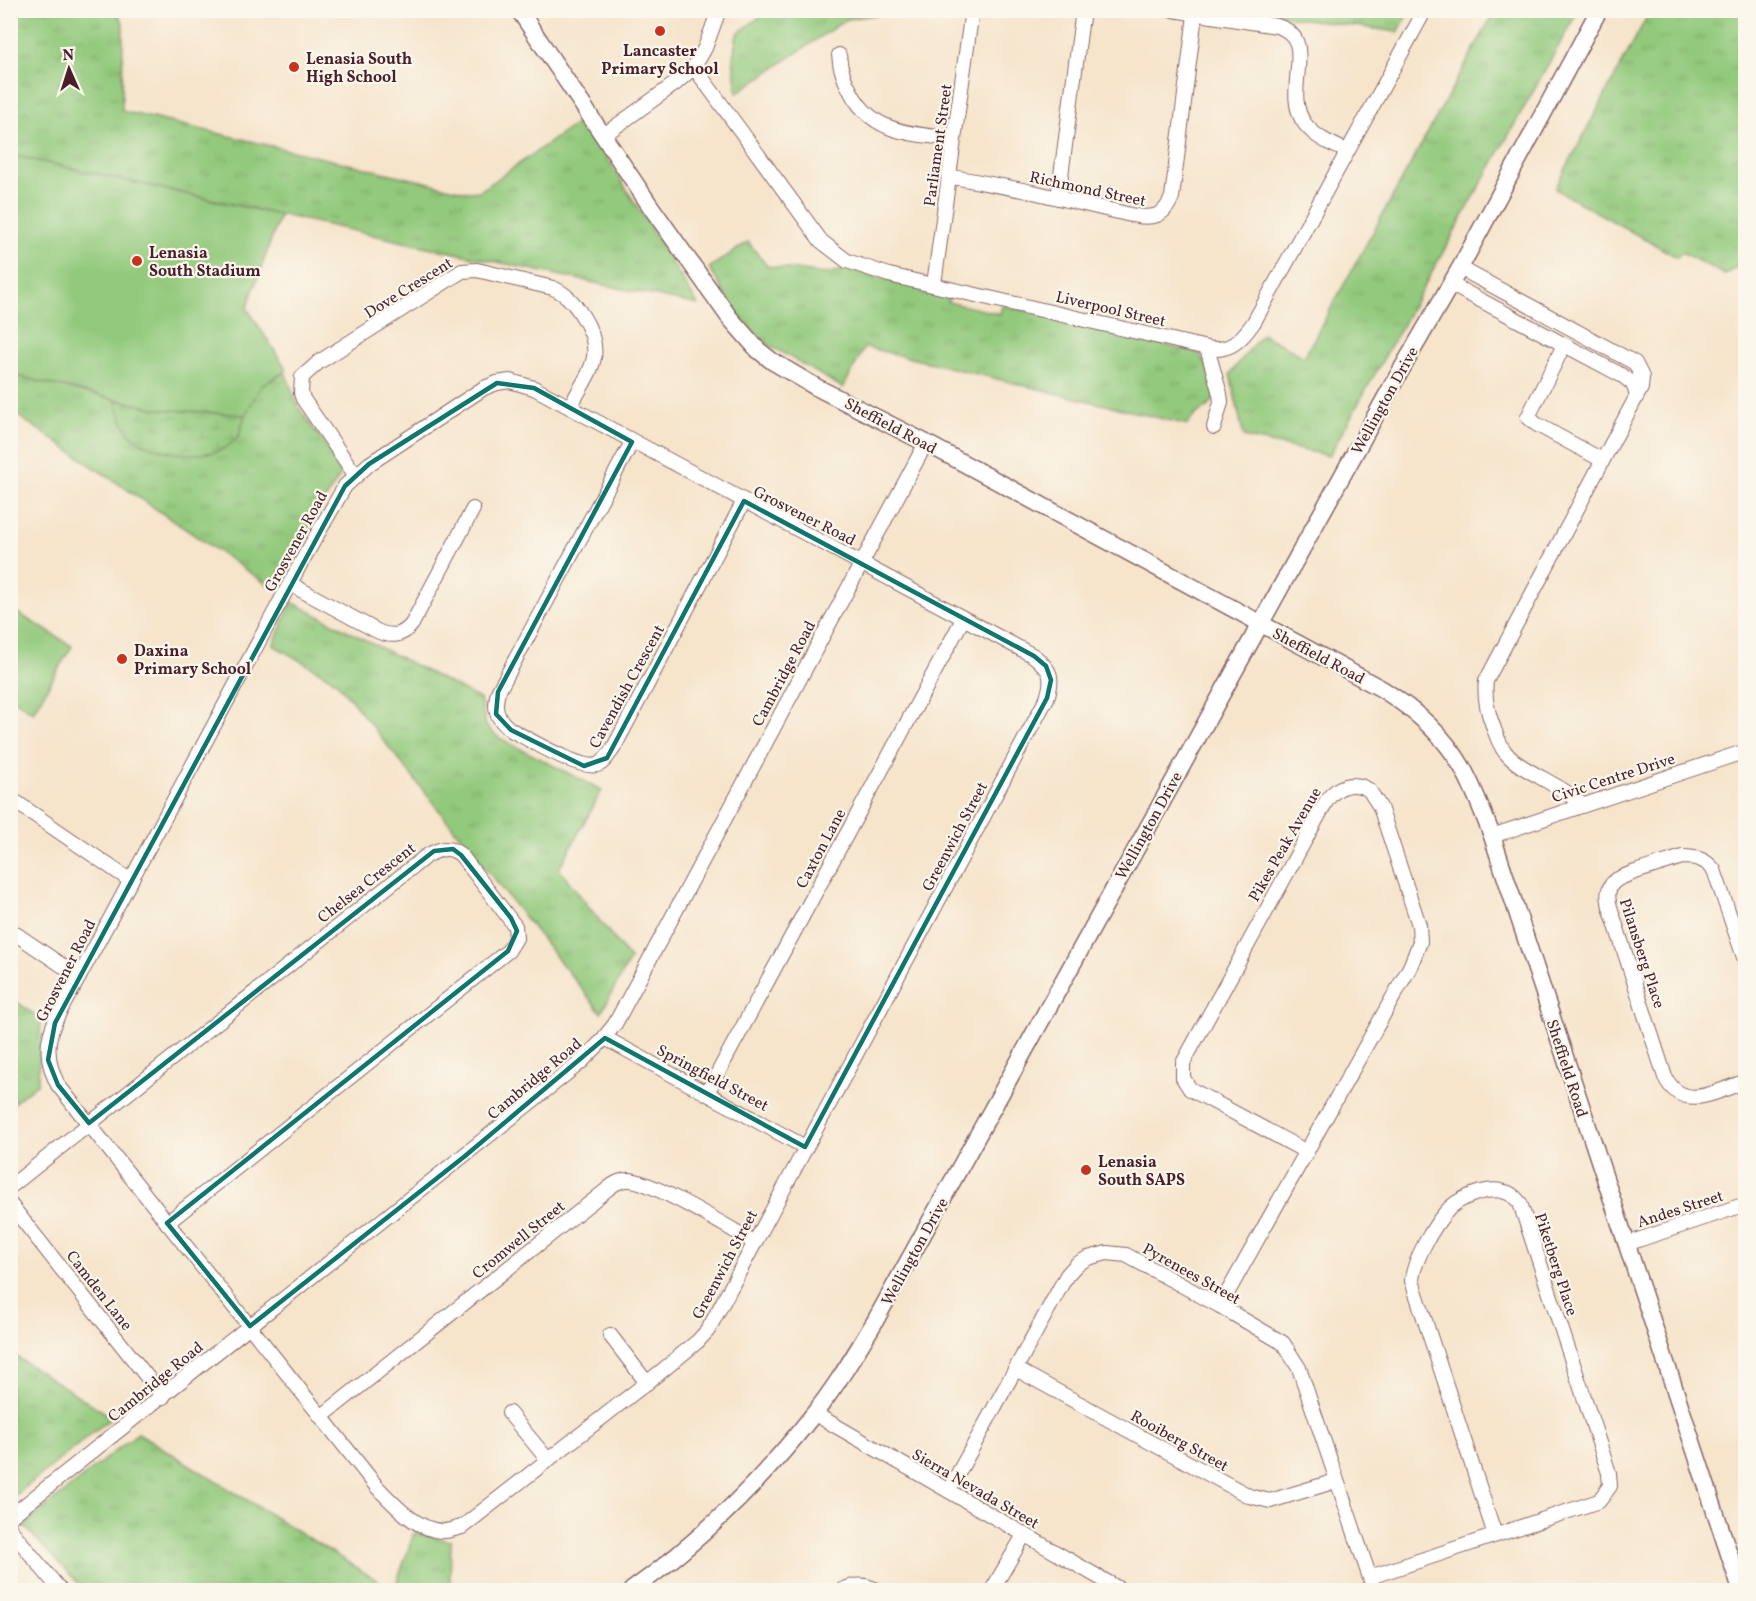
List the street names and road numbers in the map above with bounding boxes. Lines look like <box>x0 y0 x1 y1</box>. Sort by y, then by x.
street label: Parliament Street <box>919 82 959 208</box>
street label: Richmond Street <box>1027 167 1148 213</box>
street label: Dove Crescent <box>361 253 458 325</box>
street label: Liverpool Street <box>1053 287 1168 333</box>
street label: Wellington Drive <box>1347 343 1425 459</box>
street label: Sheffield Road <box>840 393 940 460</box>
street label: Grosvener Road <box>749 481 859 552</box>
street label: Grosvener Road <box>260 487 334 596</box>
street label: Cambridge Road <box>748 617 822 731</box>
street label: Cavendish Crescent <box>585 621 671 753</box>
street label: Sheffield Road <box>1268 623 1368 690</box>
street label: Civic Centre Drive <box>1549 749 1678 809</box>
street label: Wellington Drive <box>1111 768 1189 884</box>
street label: Greenwich Street <box>918 778 994 896</box>
street label: Pikes Peak Avenue <box>1244 784 1328 906</box>
street label: Caxton Lane <box>792 805 852 893</box>
street label: Chelsea Crescent <box>313 838 421 929</box>
street label: Pilansberg Place <box>1613 896 1669 1011</box>
street label: Grosvener Road <box>31 916 102 1026</box>
street label: Sheffield Road <box>1540 1017 1592 1120</box>
street label: Cambridge Road <box>483 1034 587 1126</box>
street label: Springfield Street <box>652 1040 772 1118</box>
street label: Andes Street <box>1635 1186 1727 1234</box>
street label: Wellington Drive <box>877 1194 955 1310</box>
street label: Cromwell Street <box>468 1196 571 1285</box>
street label: Greenwich Street <box>688 1206 764 1324</box>
street label: Piketberg Place <box>1528 1210 1582 1319</box>
street label: Pyrenees Street <box>1138 1239 1244 1311</box>
street label: Camden Lane <box>60 1247 137 1336</box>
street label: Cambridge Road <box>104 1337 209 1428</box>
street label: Rooiberg Street <box>1126 1406 1232 1478</box>
street label: Sierra Nevada Street <box>907 1444 1043 1535</box>

